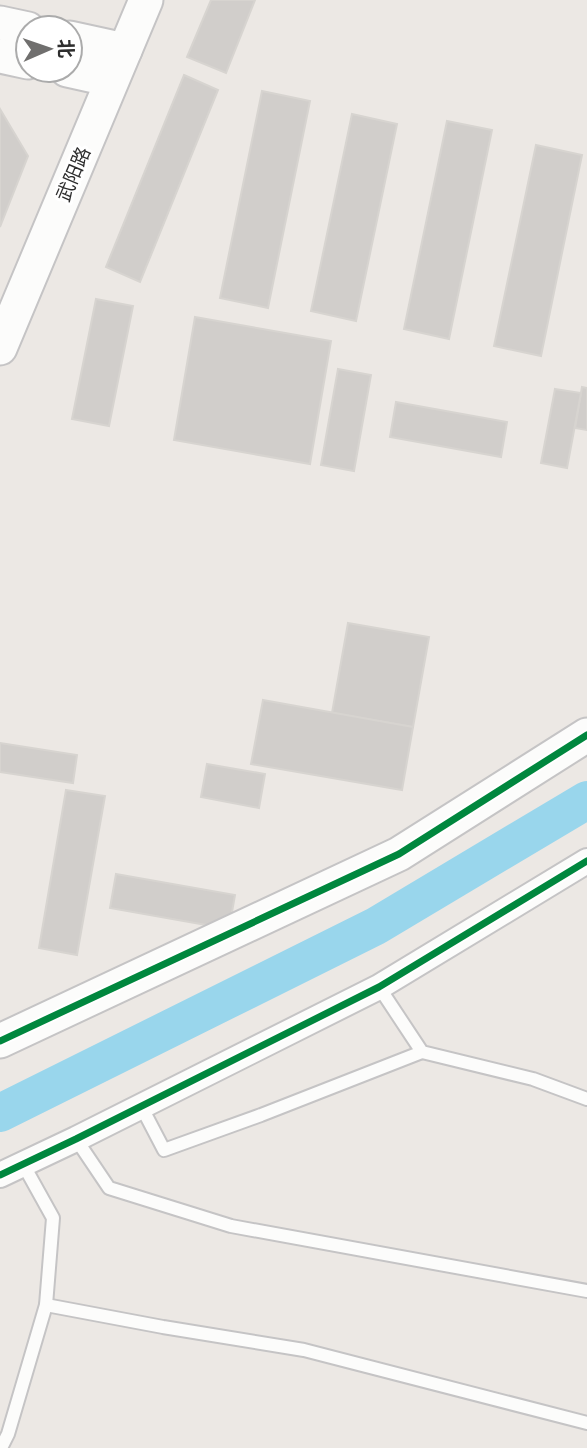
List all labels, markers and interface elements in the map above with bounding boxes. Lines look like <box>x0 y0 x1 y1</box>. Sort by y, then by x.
north arrow <box>14 14 84 84</box>
text: 北 <box>53 39 76 58</box>
street label: 武阳路 <box>53 144 96 205</box>

